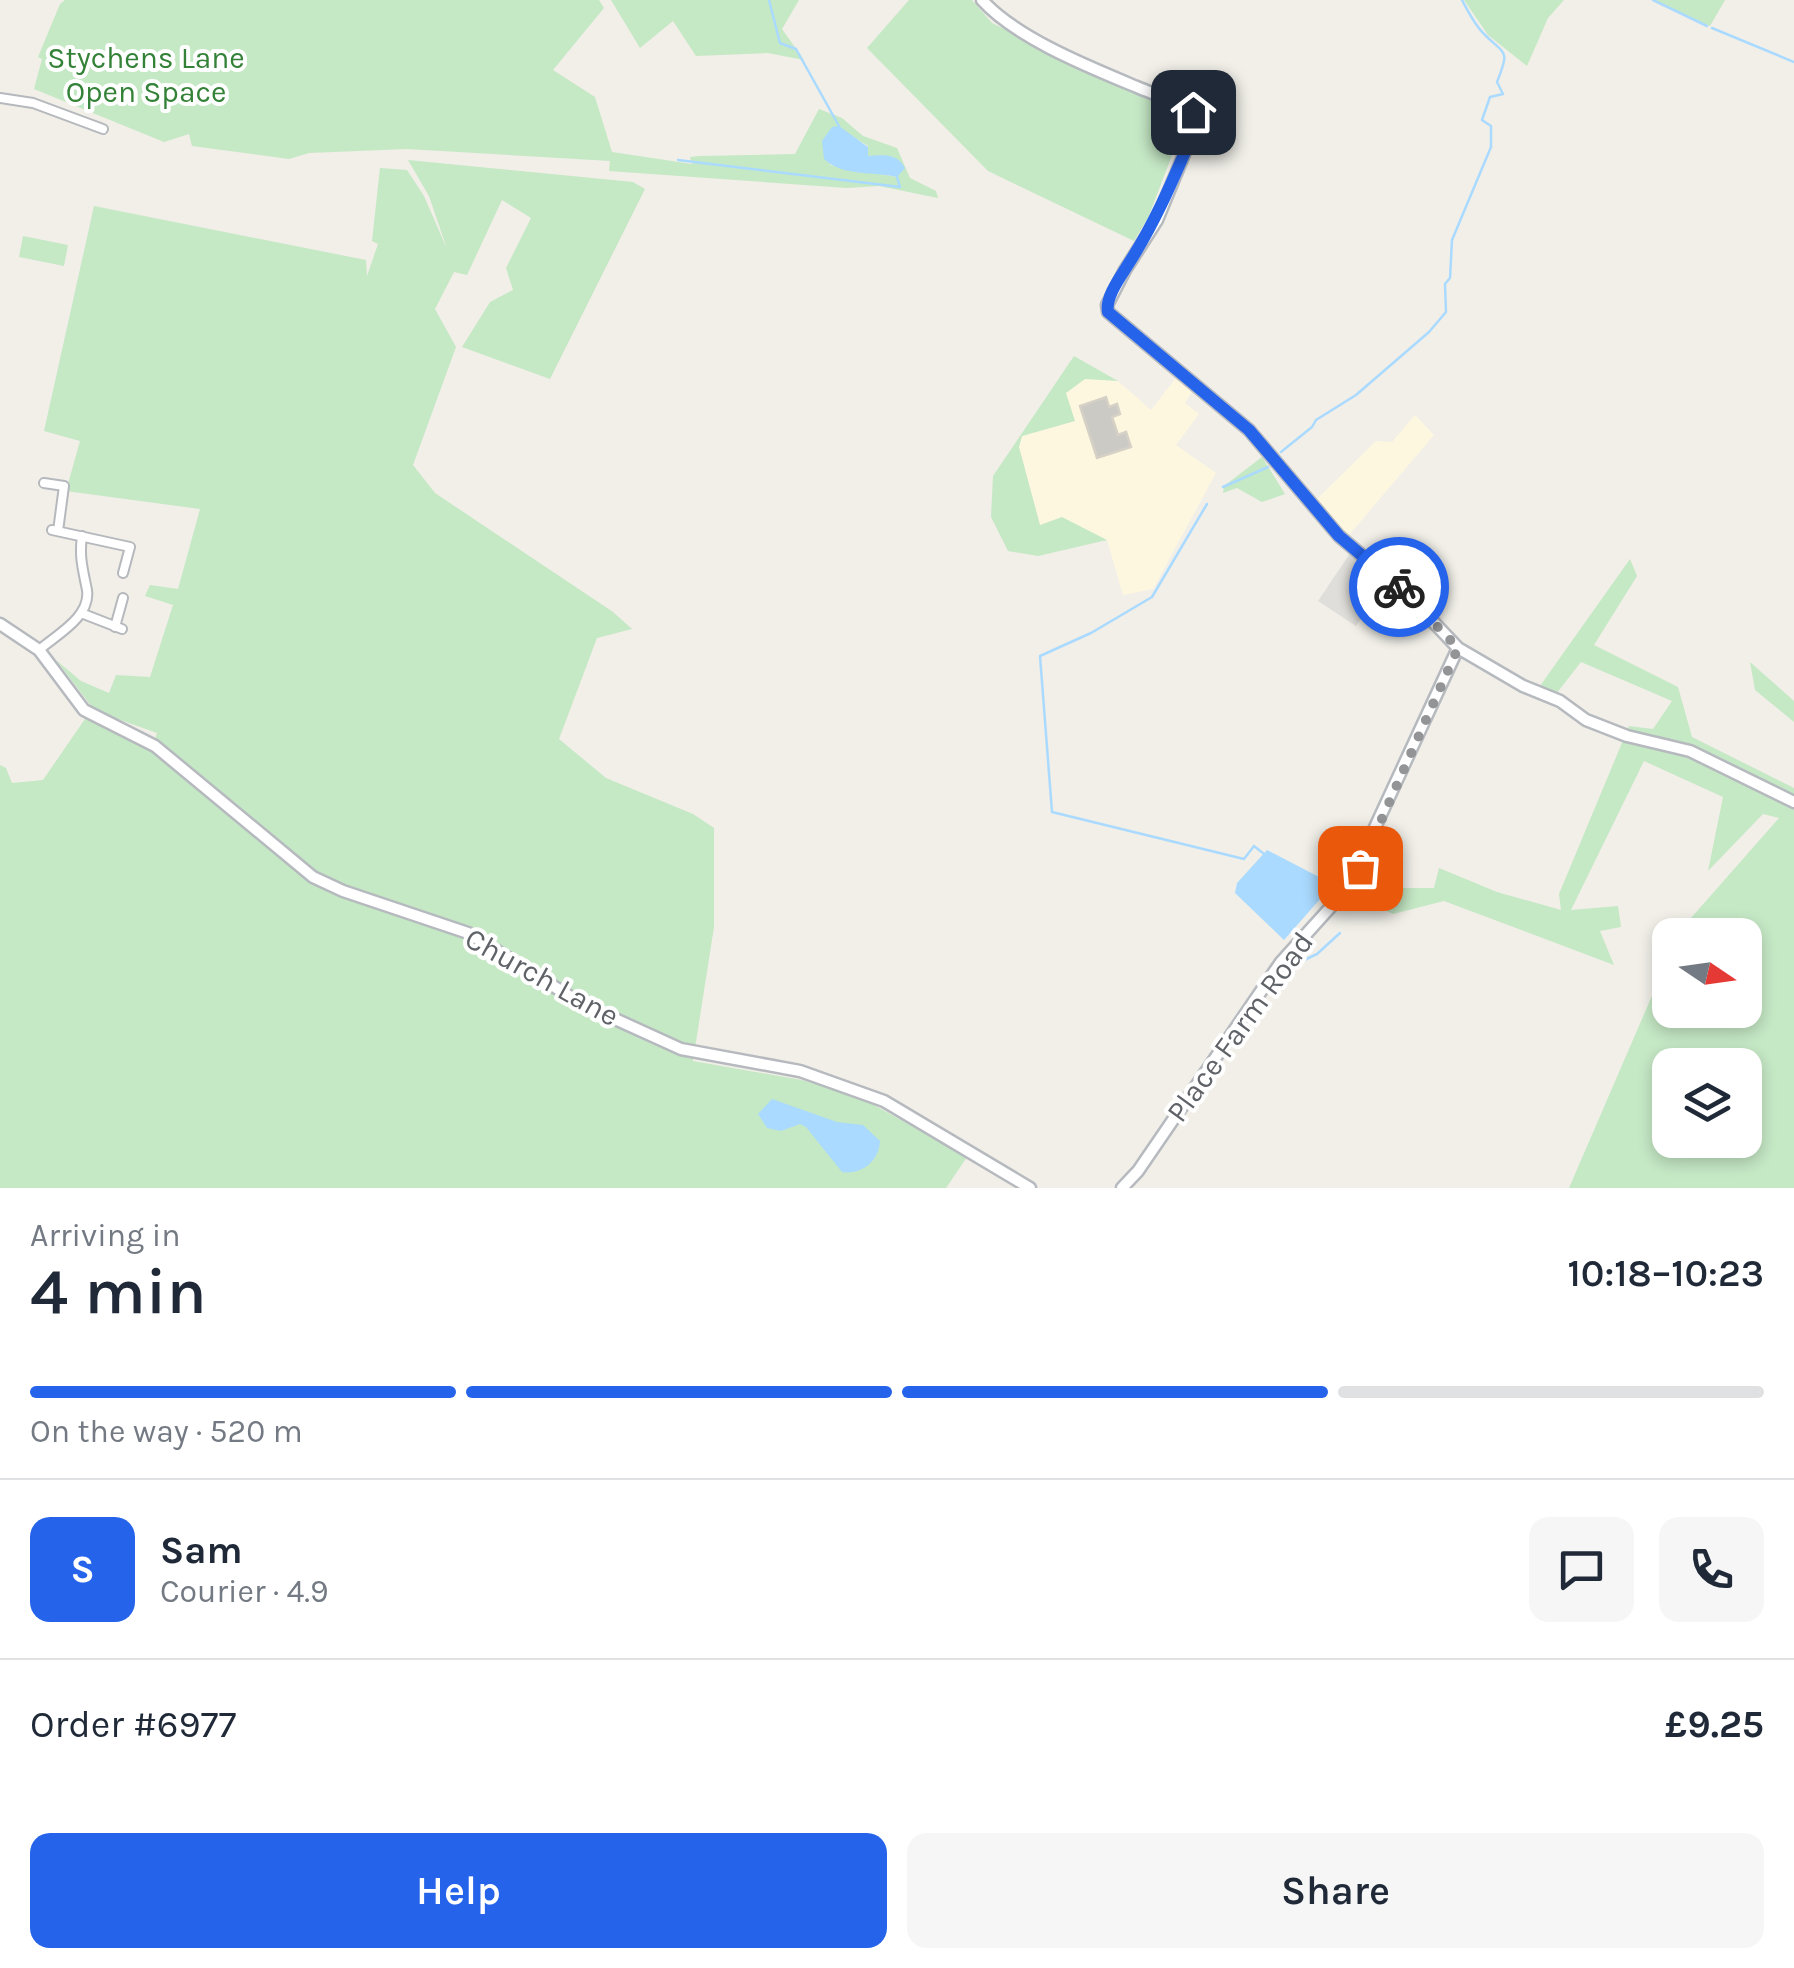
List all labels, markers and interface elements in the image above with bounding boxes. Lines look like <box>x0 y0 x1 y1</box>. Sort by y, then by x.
park label: Stychens Lane Open Space <box>47 40 245 110</box>
pin <box>1151 70 1236 155</box>
icon: home <box>1166 85 1221 140</box>
courier <box>1349 537 1449 637</box>
icon: bike <box>1372 560 1427 615</box>
pin <box>1318 826 1403 911</box>
icon: bag <box>1333 841 1388 896</box>
north arrow <box>1652 918 1762 1028</box>
map controls <box>1652 918 1762 1158</box>
street label: Church Lane <box>459 920 625 1034</box>
street label: Place Farm Road <box>1159 925 1321 1129</box>
button: layers <box>1652 1048 1762 1158</box>
text: Arriving in <box>30 1217 181 1254</box>
text: 10:18–10:23 <box>1568 1251 1764 1296</box>
text: 4 min <box>30 1253 207 1329</box>
text: On the way · 520 m <box>30 1413 303 1450</box>
button: chat <box>1529 1517 1634 1622</box>
button: phone <box>1659 1517 1764 1622</box>
text: Sam <box>160 1528 243 1573</box>
text: S <box>70 1547 95 1592</box>
text: Courier · 4.9 <box>160 1573 329 1610</box>
text: Order #6977 <box>30 1702 236 1747</box>
text: £9.25 <box>1665 1702 1764 1747</box>
button: Help <box>30 1833 887 1948</box>
button: Share <box>907 1833 1764 1948</box>

